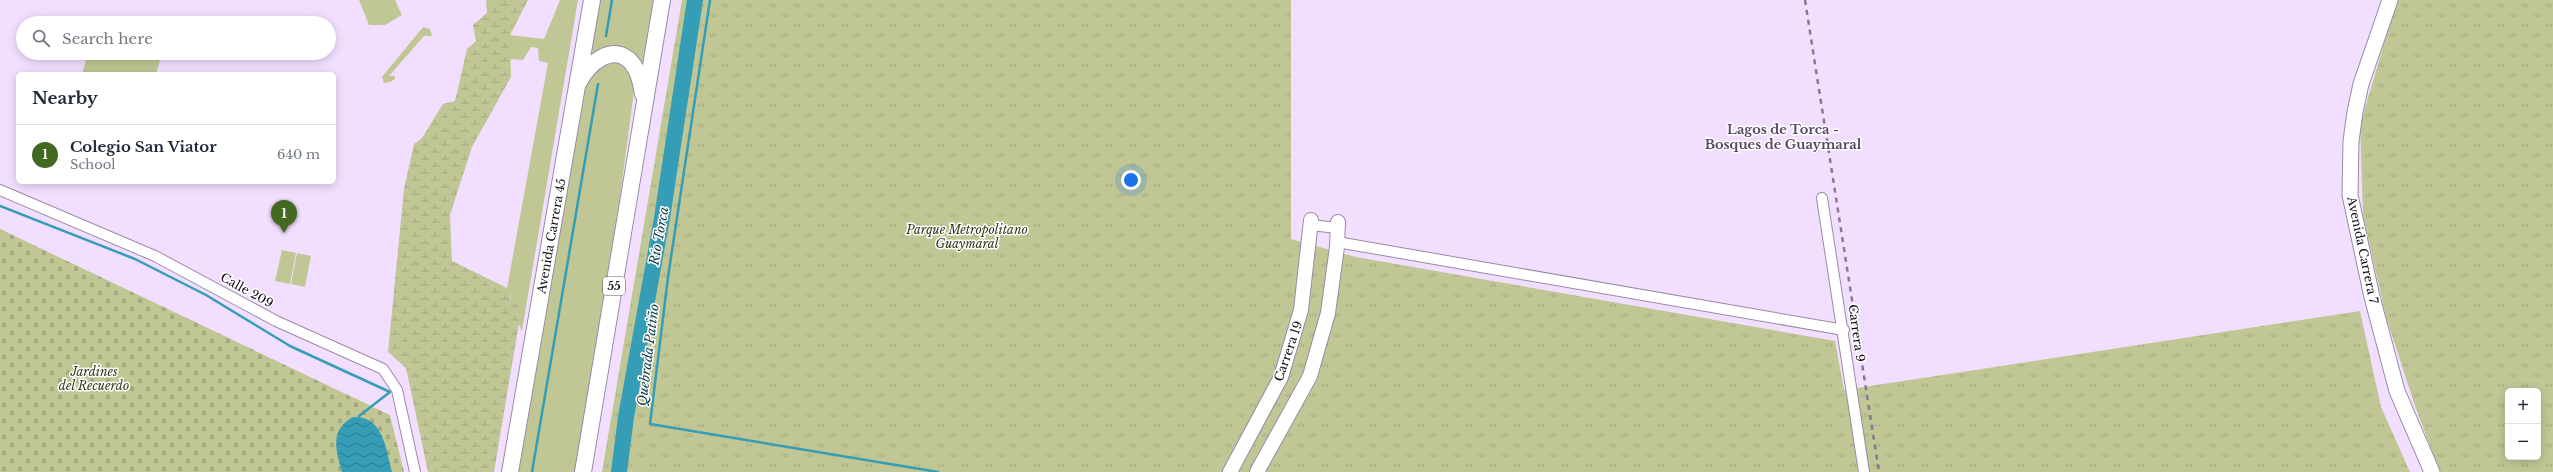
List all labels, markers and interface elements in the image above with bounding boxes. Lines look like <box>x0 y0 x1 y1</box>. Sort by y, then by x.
search box <box>16 16 336 60</box>
icon: search <box>30 27 52 49</box>
text: Search here <box>62 29 153 48</box>
text: Nearby <box>32 88 98 109</box>
district label: Lagos de Torca - Bosques de Guaymaral <box>1705 121 1862 153</box>
text: Colegio San Viator <box>70 137 217 156</box>
text: 1 <box>42 146 48 163</box>
text: 640 m <box>277 146 320 163</box>
text: School <box>70 156 116 173</box>
your location <box>1121 170 1141 190</box>
street label: Avenida Carrera 45 <box>533 177 569 296</box>
street label: Avenida Carrera 7 <box>2344 194 2382 306</box>
pin: 1 <box>271 200 297 233</box>
water label: Río Torca <box>645 206 672 267</box>
park label: Parque Metropolitano Guaymaral <box>905 222 1028 251</box>
street label: Calle 209 <box>218 269 276 311</box>
road number: 55 <box>603 277 625 295</box>
water label: Quebrada Patiño <box>633 303 663 407</box>
street label: Carrera 9 <box>1846 303 1868 363</box>
street label: Carrera 19 <box>1271 319 1305 383</box>
park label: Jardines del Recuerdo <box>59 364 129 393</box>
map controls <box>2505 388 2541 460</box>
button: + <box>2505 388 2541 424</box>
button: − <box>2505 424 2541 460</box>

